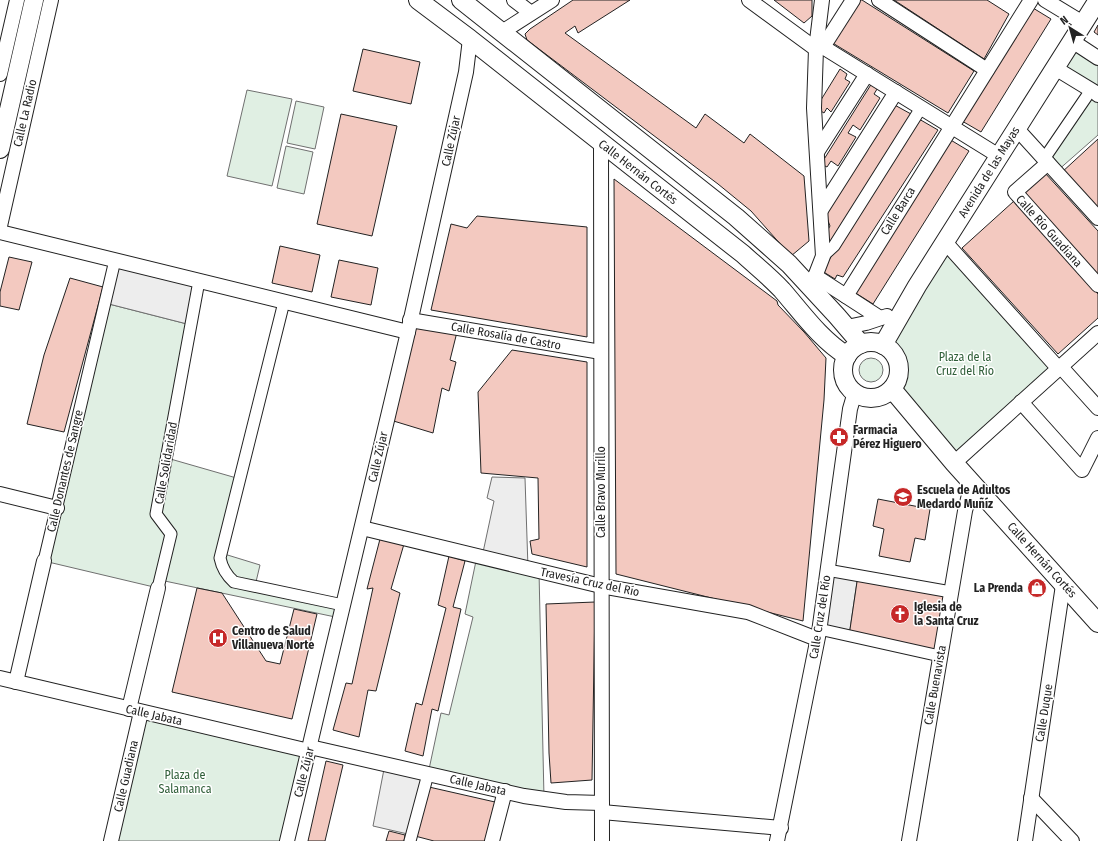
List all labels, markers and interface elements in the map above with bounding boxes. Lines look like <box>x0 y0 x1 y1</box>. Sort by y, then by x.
north arrow <box>1050 8 1090 48</box>
text: N <box>1058 13 1071 28</box>
street label: Calle La Radio <box>10 78 40 148</box>
street label: Calle Zújar <box>439 114 463 168</box>
street label: Avenida de las Mayas <box>955 124 1023 220</box>
street label: Calle Hernán Cortés <box>596 137 680 207</box>
street label: Calle Barca <box>878 184 918 238</box>
street label: Calle Río Guadiana <box>1013 192 1085 270</box>
street label: Calle Rosalía de Castro <box>450 319 562 353</box>
park label: Plaza de la Cruz del Río <box>936 350 994 378</box>
street label: Calle Donantes de Sangre <box>44 408 86 533</box>
street label: Calle Solidaridad <box>152 421 180 505</box>
place label: Farmacia Pérez Higuero <box>853 423 922 451</box>
pharmacy icon: Farmacia Pérez Higuero <box>828 426 850 448</box>
street label: Calle Zújar <box>365 430 391 484</box>
street label: Calle Bravo Murillo <box>594 446 608 538</box>
place label: Escuela de Adultos Medardo Muñíz <box>917 483 1011 511</box>
school or university icon: Escuela de Adultos Medardo Muñíz <box>892 486 914 508</box>
street label: Calle Hernán Cortés <box>1004 519 1080 601</box>
street label: Travesía Cruz del Río <box>539 565 641 599</box>
street label: Calle Cruz del Río <box>806 574 834 660</box>
shop icon: La Prenda <box>1026 577 1048 599</box>
place label: La Prenda <box>974 581 1023 595</box>
place label: Iglesia de la Santa Cruz <box>914 600 979 628</box>
church icon: Iglesia de la Santa Cruz <box>889 603 911 625</box>
place label: Centro de Salud Villanueva Norte <box>231 624 314 652</box>
hospital icon: Centro de Salud Villanueva Norte <box>207 627 229 649</box>
street label: Calle Buenavista <box>921 644 949 726</box>
street label: Calle Duque <box>1032 683 1056 743</box>
street label: Calle Jabata <box>124 702 184 728</box>
street label: Calle Guadiana <box>111 739 141 813</box>
street label: Calle Zújar <box>291 745 317 799</box>
park label: Plaza de Salamanca <box>158 768 212 796</box>
street label: Calle Jabata <box>448 772 508 798</box>

